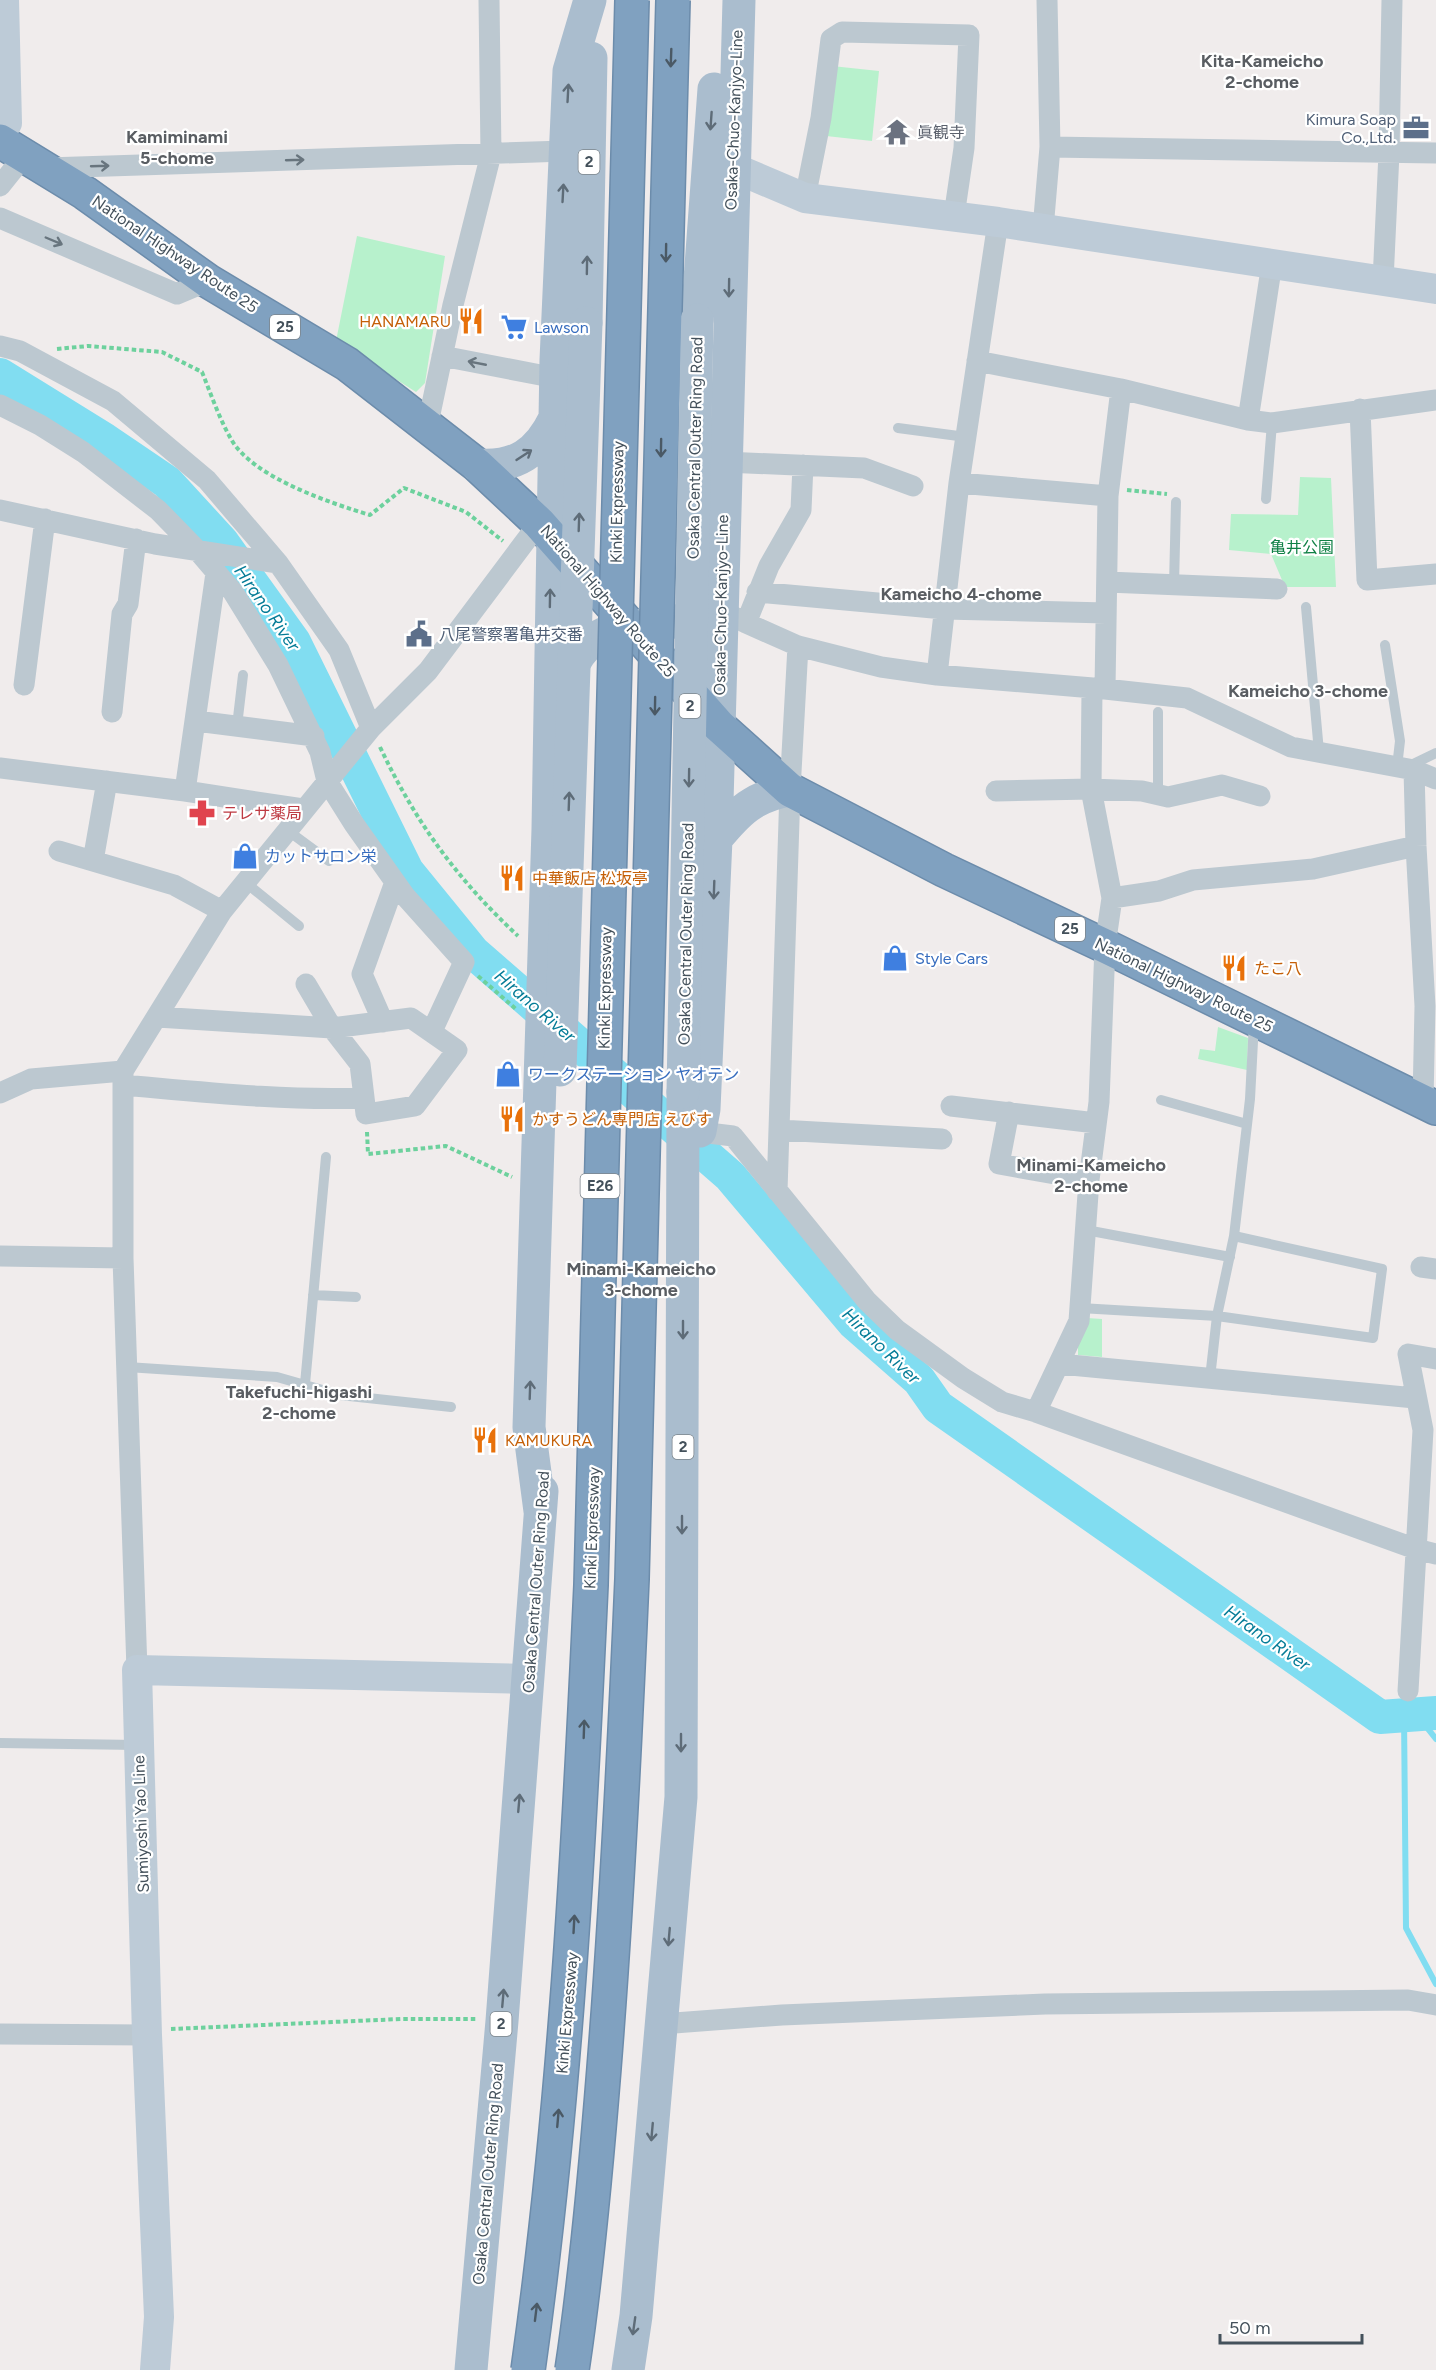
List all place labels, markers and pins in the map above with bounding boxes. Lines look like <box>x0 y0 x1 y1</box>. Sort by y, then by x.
place label: Kimura Soap Co.,Ltd. <box>1306 110 1396 147</box>
office icon: Kimura Soap Co.,Ltd. <box>1401 113 1431 143</box>
temple icon: 眞観寺 <box>882 117 912 147</box>
place label: 眞観寺 <box>917 123 965 142</box>
restaurant icon: HANAMARU <box>456 306 486 336</box>
place label: HANAMARU <box>359 312 451 331</box>
supermarket icon: Lawson <box>499 312 529 342</box>
place label: Lawson <box>534 318 589 337</box>
public building icon: 八尾警察署亀井交番 <box>404 619 434 649</box>
place label: 八尾警察署亀井交番 <box>439 625 583 644</box>
pharmacy icon: テレサ薬局 <box>187 798 217 828</box>
place label: テレサ薬局 <box>222 804 302 823</box>
shop icon: カットサロン栄 <box>230 841 260 871</box>
place label: カットサロン栄 <box>265 847 377 866</box>
restaurant icon: 中華飯店 松坂亭 <box>497 863 527 893</box>
place label: 中華飯店 松坂亭 <box>532 869 648 888</box>
shop icon: Style Cars <box>880 943 910 973</box>
place label: Style Cars <box>915 949 988 968</box>
restaurant icon: たこ八 <box>1219 953 1249 983</box>
place label: たこ八 <box>1254 959 1302 978</box>
shop icon: ワークステーション ヤオテン <box>493 1059 523 1089</box>
place label: ワークステーション ヤオテン <box>528 1065 739 1084</box>
restaurant icon: かすうどん専門店 えびす <box>497 1104 527 1134</box>
place label: かすうどん専門店 えびす <box>532 1110 712 1129</box>
restaurant icon: KAMUKURA <box>470 1425 500 1455</box>
place label: KAMUKURA <box>505 1431 593 1450</box>

